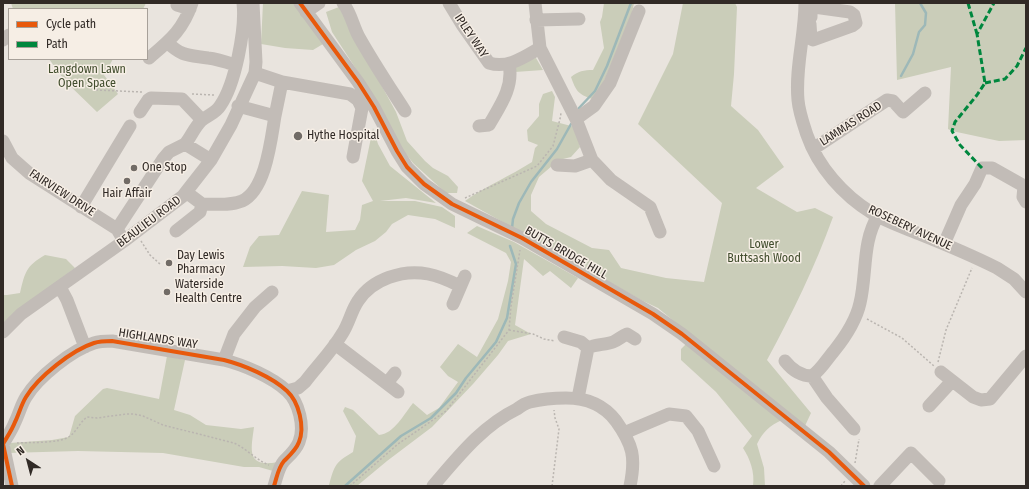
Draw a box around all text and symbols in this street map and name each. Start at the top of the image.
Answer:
legend [8,8,148,60]
street label: IPLEY WAY [451,11,491,61]
text: Cycle path [46,17,96,31]
text: Path [46,37,68,51]
park label: Langdown Lawn Open Space [48,63,126,91]
street label: LAMMAS ROAD [817,99,885,149]
place label: Hythe Hospital [307,129,380,143]
marker: Hythe Hospital [292,130,304,142]
place label: One Stop [142,161,187,175]
marker: One Stop [129,163,139,173]
street label: FAIRVIEW DRIVE [26,166,98,220]
marker: Hair Affair [122,176,132,186]
place label: Hair Affair [102,187,152,201]
street label: BEAULIEU ROAD [114,193,184,251]
street label: ROSEBERY AVENUE [866,202,954,254]
street label: BUTTS BRIDGE HILL [522,224,610,282]
park label: Lower Buttsash Wood [727,238,801,266]
place label: Day Lewis Pharmacy [177,249,225,277]
marker: Day Lewis Pharmacy [164,258,174,268]
place label: Waterside Health Centre [175,278,242,306]
marker: Waterside Health Centre [162,287,172,297]
street label: HIGHLANDS WAY [117,326,199,352]
north arrow [8,441,48,481]
text: N [14,444,27,458]

